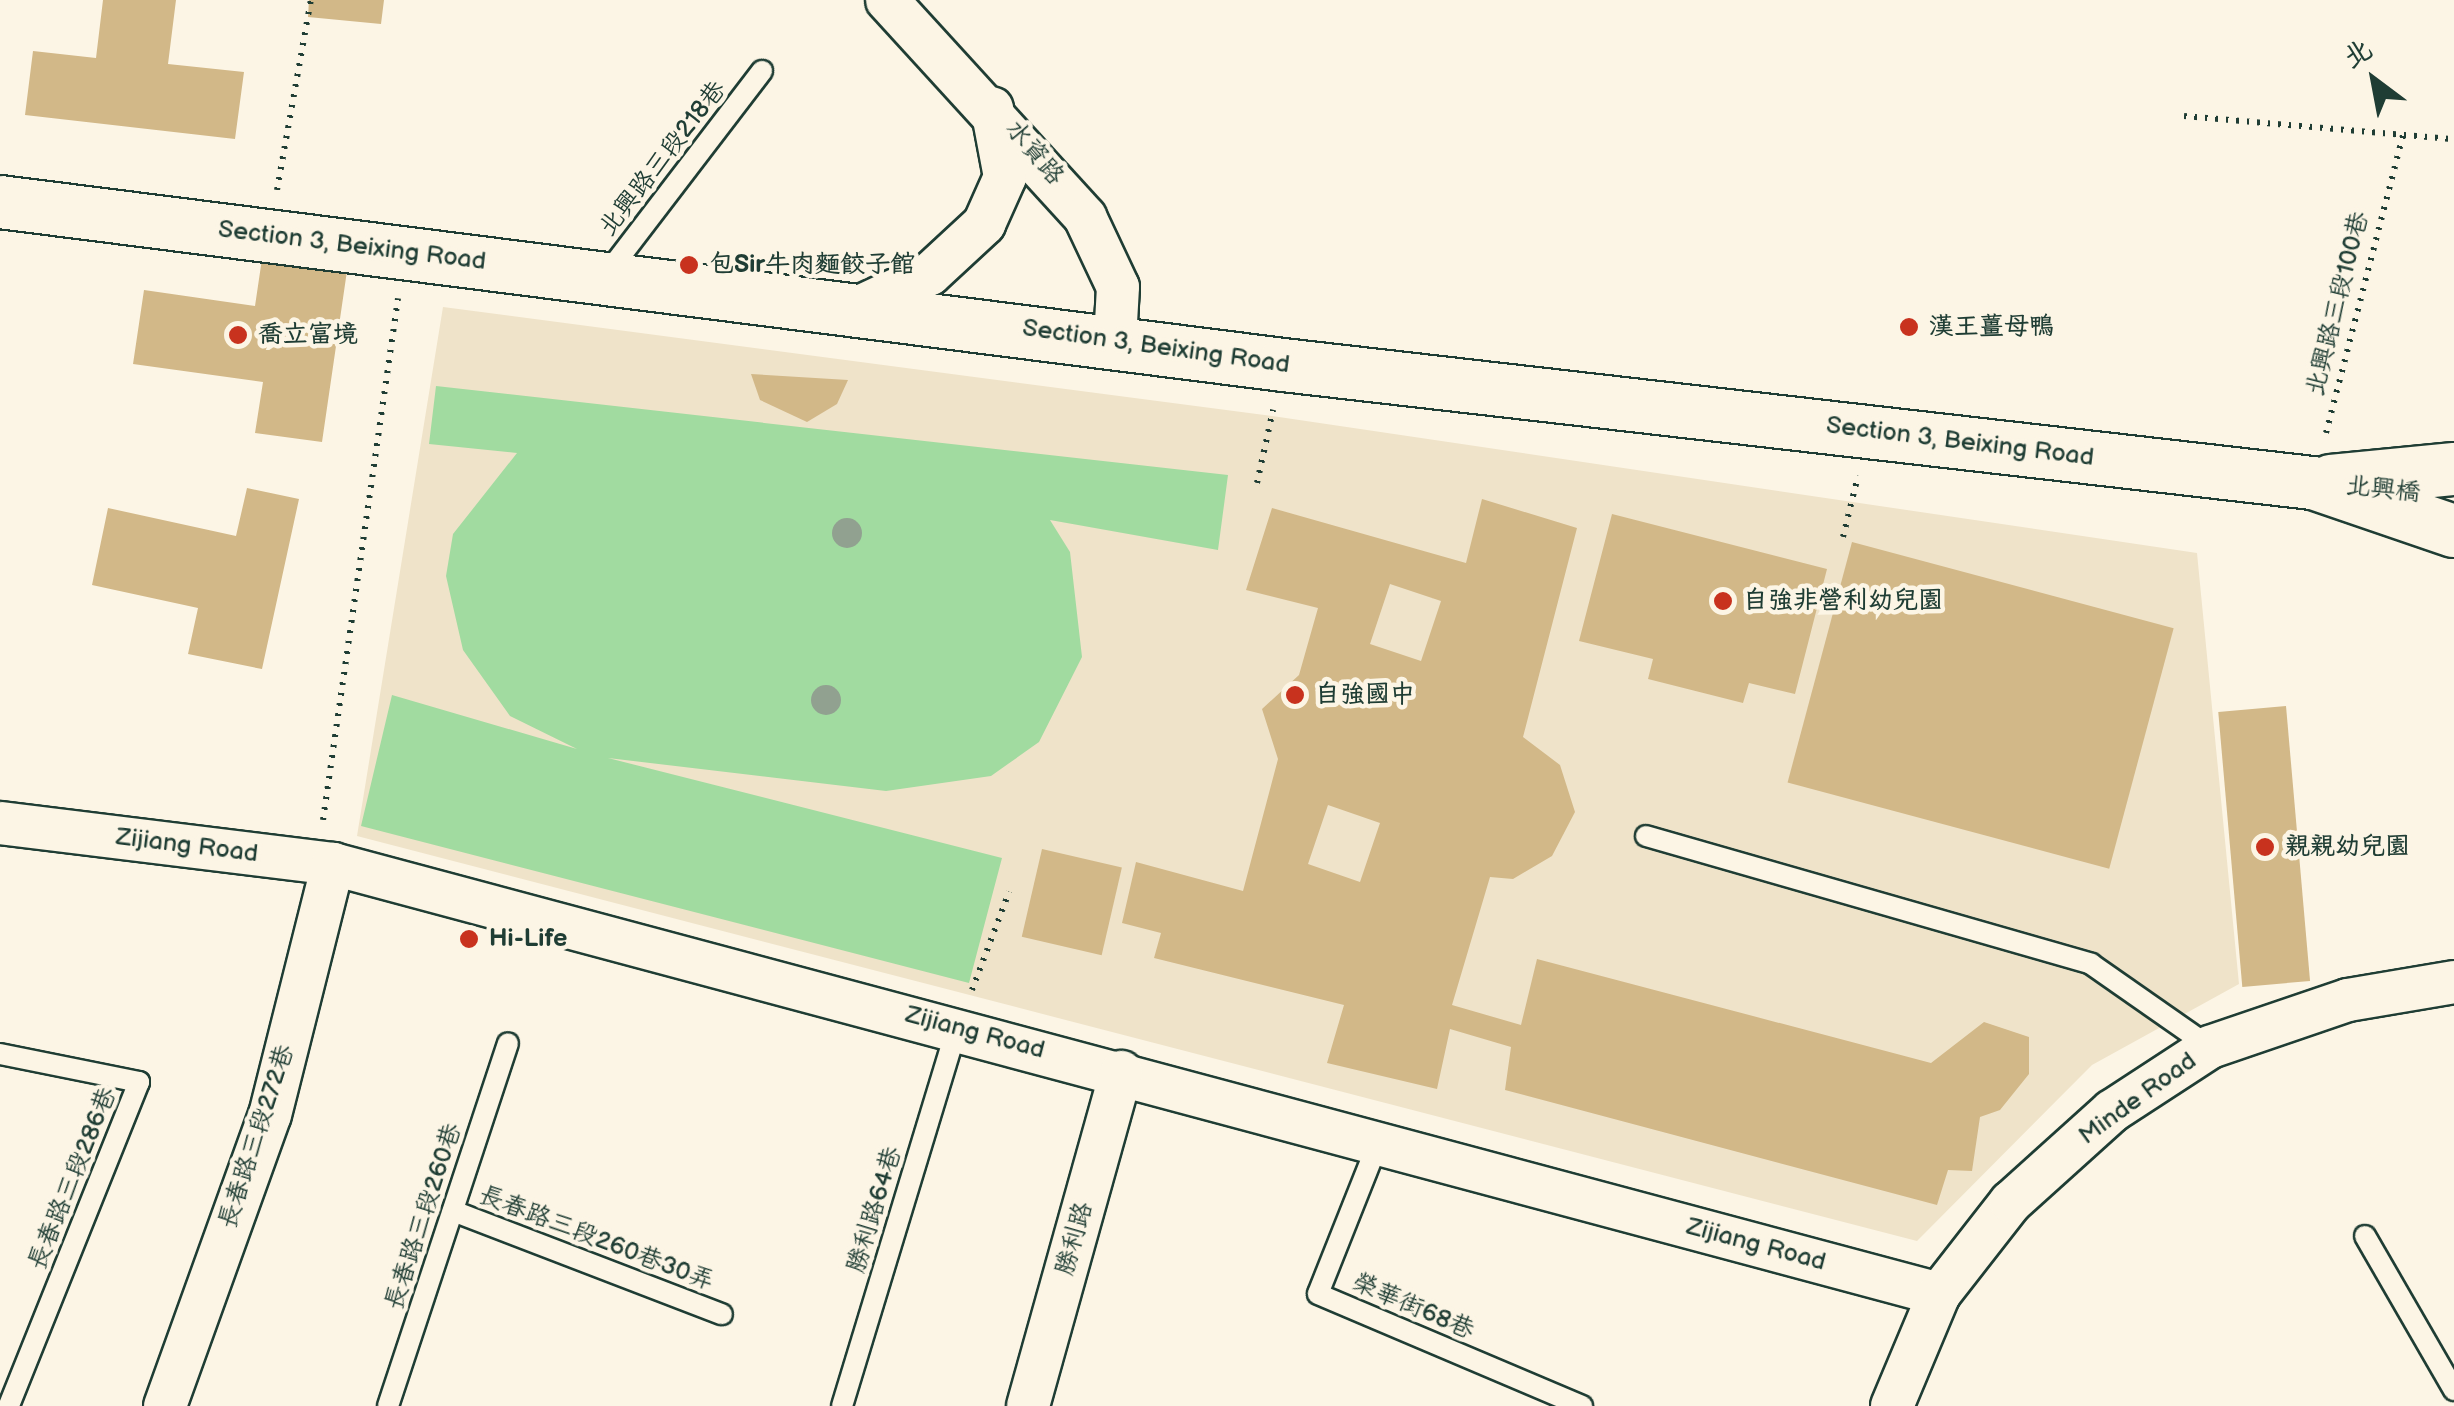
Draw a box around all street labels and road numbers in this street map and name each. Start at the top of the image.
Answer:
street label: 北興路三段218巷 [593,75,733,243]
street label: 水資路 [998,115,1070,191]
street label: 北興路三段100巷 [2301,209,2375,399]
street label: Section 3, Beixing Road [216,215,488,277]
street label: Section 3, Beixing Road [1020,313,1292,381]
street label: Section 3, Beixing Road [1824,411,2096,473]
street label: 北興橋 [2344,471,2422,509]
street label: Zijiang Road [114,822,260,870]
street label: Zijiang Road [902,1000,1048,1066]
street label: 長春路三段272巷 [213,1041,301,1233]
street label: Minde Road [2073,1046,2203,1152]
street label: 長春路三段286巷 [23,1083,123,1275]
street label: 長春路三段260巷 [380,1120,468,1314]
street label: 勝利路64巷 [842,1143,908,1277]
street label: 長春路三段260巷30弄 [474,1180,718,1298]
street label: 勝利路 [1050,1199,1100,1279]
street label: Zijiang Road [1683,1212,1829,1278]
street label: 榮華街68巷 [1347,1268,1479,1346]

